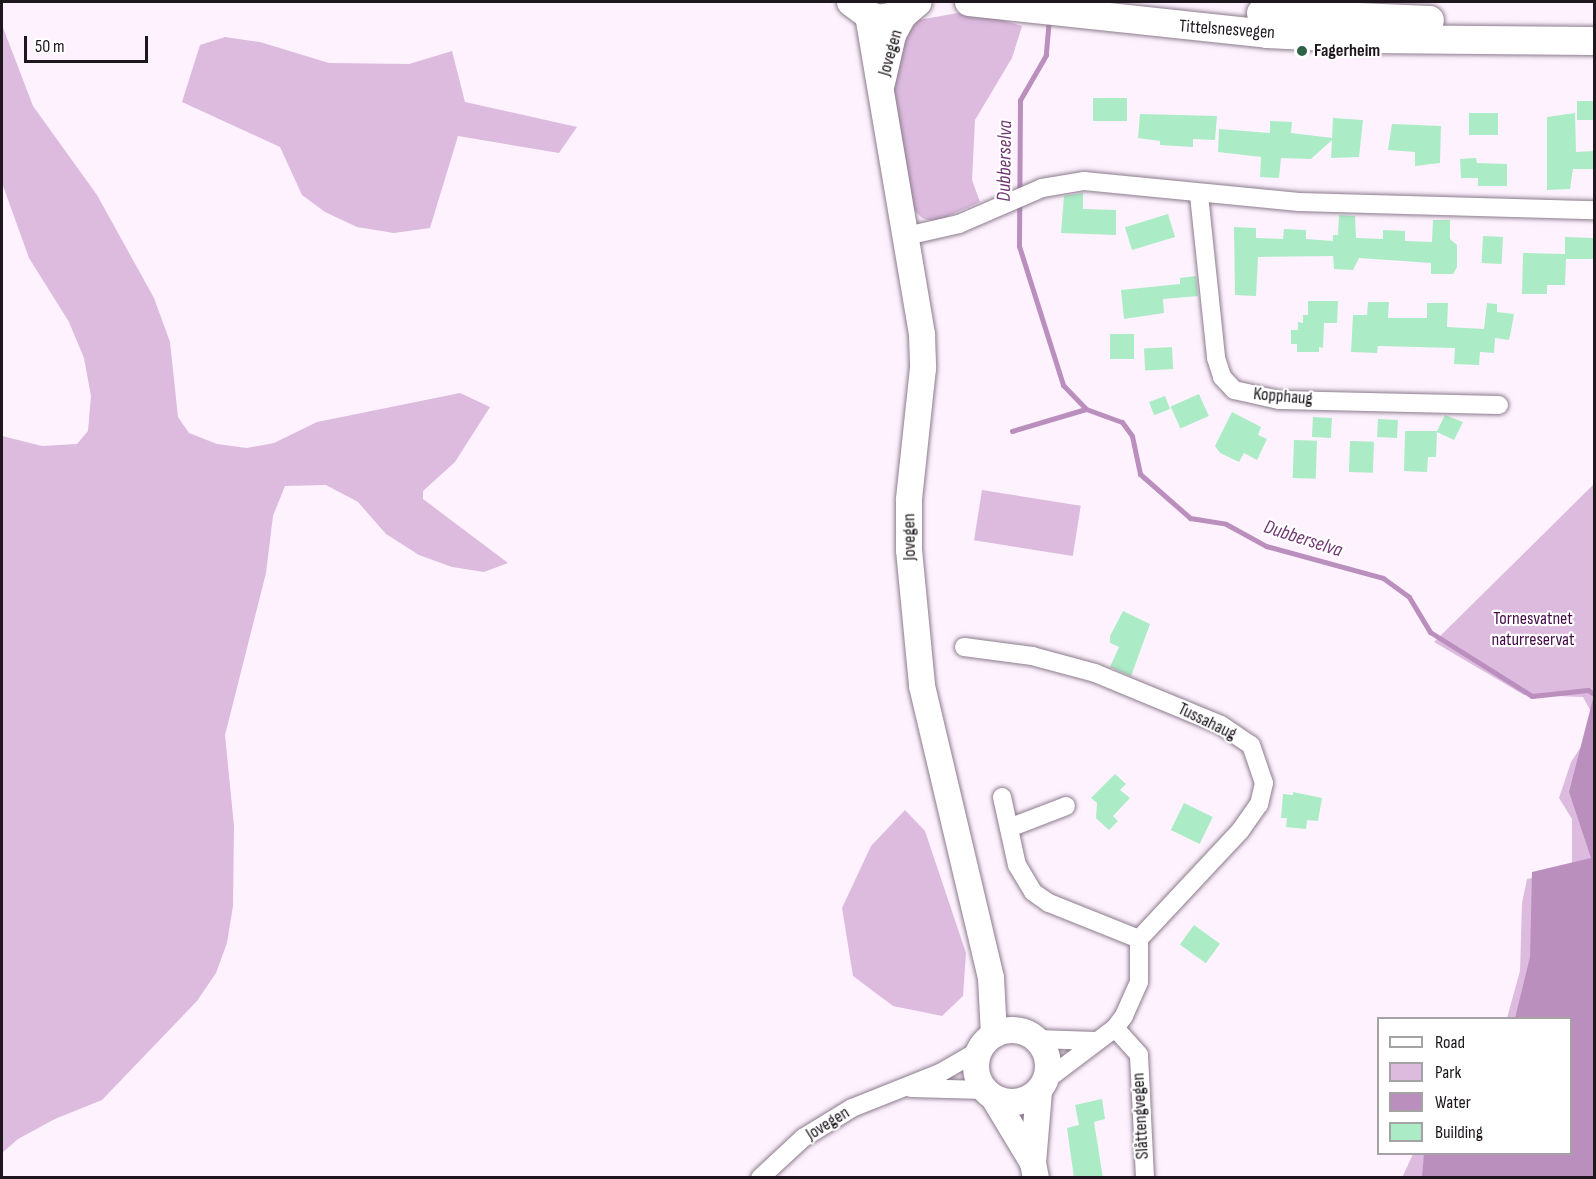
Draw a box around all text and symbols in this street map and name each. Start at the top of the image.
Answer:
street label: Tittelsnesvegen [1178,16,1276,44]
scale bar [27,24,152,62]
street label: Jovegen [874,27,908,79]
text: 50 m [35,36,65,57]
place label: Fagerheim [1314,40,1380,62]
marker: Fagerheim [1295,44,1309,58]
water label: Dubberselva [992,120,1018,202]
street label: Kopphaug [1252,384,1314,410]
street label: Jovegen [899,513,921,561]
water label: Dubberselva [1261,515,1345,563]
park label: Tornesvatnet naturreservat [1491,609,1575,652]
street label: Tussahaug [1174,699,1240,745]
legend [1377,1017,1572,1155]
text: Road [1435,1032,1465,1053]
text: Park [1435,1062,1461,1083]
street label: Slåttengvegen [1128,1072,1154,1160]
text: Water [1435,1092,1471,1113]
street label: Jovegen [802,1102,854,1146]
text: Building [1435,1122,1483,1143]

